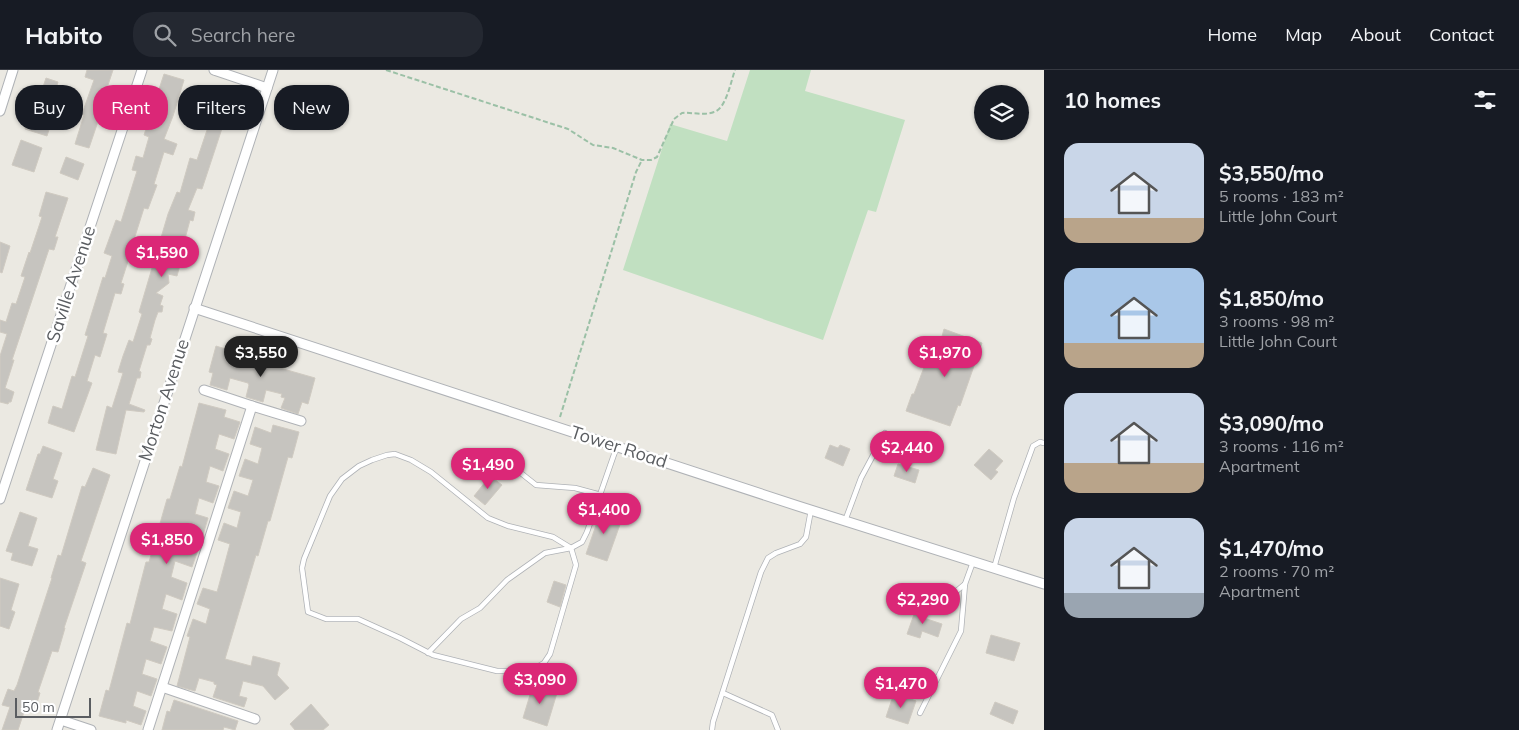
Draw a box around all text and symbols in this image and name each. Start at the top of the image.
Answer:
search box [133,12,483,57]
text: Habito [25,20,103,50]
icon: search [151,21,179,49]
text: Search here [191,23,295,47]
text: Home [1207,23,1257,46]
text: Map [1285,23,1322,46]
text: About [1350,23,1401,46]
text: Contact [1429,23,1494,46]
chip: Buy [15,85,83,130]
chip: Rent [93,85,168,130]
chip: Filters [178,85,264,130]
chip: New [274,85,349,130]
map controls [974,85,1029,140]
button: layers [974,85,1029,140]
icon: filters [1471,86,1499,114]
text: 10 homes [1064,87,1161,113]
text: $3,550/mo [1219,160,1324,186]
icon: home [1104,163,1164,223]
text: 5 rooms · 183 m² [1219,186,1344,206]
text: Little John Court [1219,206,1337,226]
street label: Saville Avenue [41,223,100,345]
pin: $1,590 [121,236,203,278]
text: $1,590 [136,242,188,262]
text: $1,850/mo [1219,285,1324,311]
icon: home [1104,288,1164,348]
text: 3 rooms · 98 m² [1219,311,1334,331]
text: Little John Court [1219,331,1337,351]
street label: Morton Avenue [133,336,194,464]
pin: $3,550 [220,336,302,378]
pin: $1,970 [904,336,986,378]
text: $3,550 [235,342,287,362]
text: $1,970 [919,342,971,362]
text: $3,090/mo [1219,410,1324,436]
icon: home [1104,413,1164,473]
street label: Tower Road [568,420,670,473]
pin: $2,440 [866,430,948,473]
text: 3 rooms · 116 m² [1219,436,1344,456]
text: $2,440 [881,437,933,457]
pin: $1,490 [447,448,529,490]
text: $1,490 [462,454,514,474]
text: Apartment [1219,456,1300,476]
pin: $1,400 [563,492,645,535]
text: $1,400 [578,499,630,519]
pin: $1,850 [126,522,208,565]
text: $1,850 [141,529,193,549]
text: $1,470/mo [1219,535,1324,561]
icon: home [1104,538,1164,598]
text: 2 rooms · 70 m² [1219,561,1334,581]
text: Apartment [1219,581,1300,601]
pin: $2,290 [882,582,964,625]
text: $2,290 [897,589,949,609]
pin: $3,090 [499,662,581,705]
pin: $1,470 [860,666,942,709]
text: $3,090 [514,669,566,689]
text: $1,470 [875,673,927,693]
scale bar [15,695,91,718]
text: 50 m [22,698,55,716]

